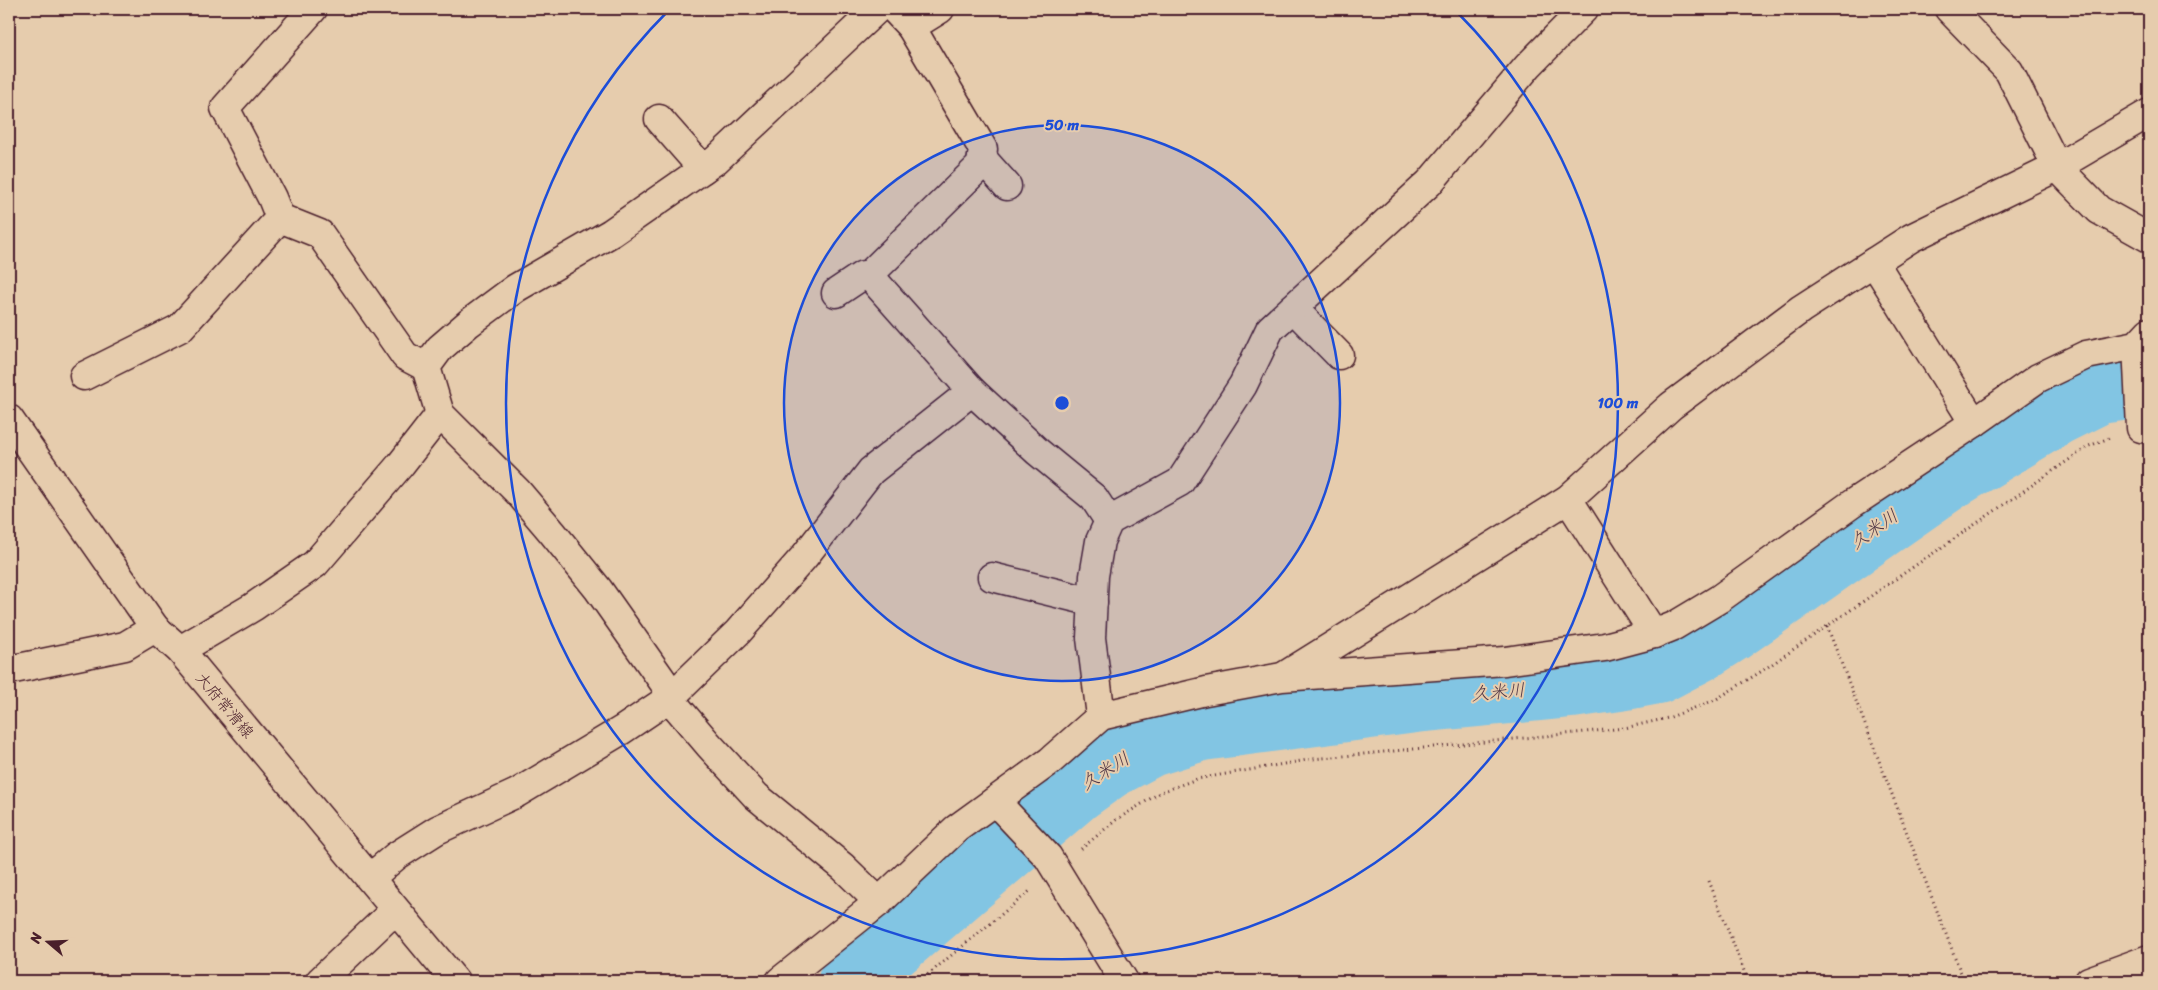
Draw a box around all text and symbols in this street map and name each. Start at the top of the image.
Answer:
text: 50 m [1045,112,1080,138]
text: 100 m [1598,390,1639,416]
centre of rings [1053,394,1071,412]
water label: 久米川 [1843,500,1905,558]
street label: 大府常滑線 [188,665,262,745]
water label: 久米川 [1470,674,1526,710]
water label: 久米川 [1074,743,1136,799]
north arrow [22,918,72,968]
text: N [22,929,50,948]

